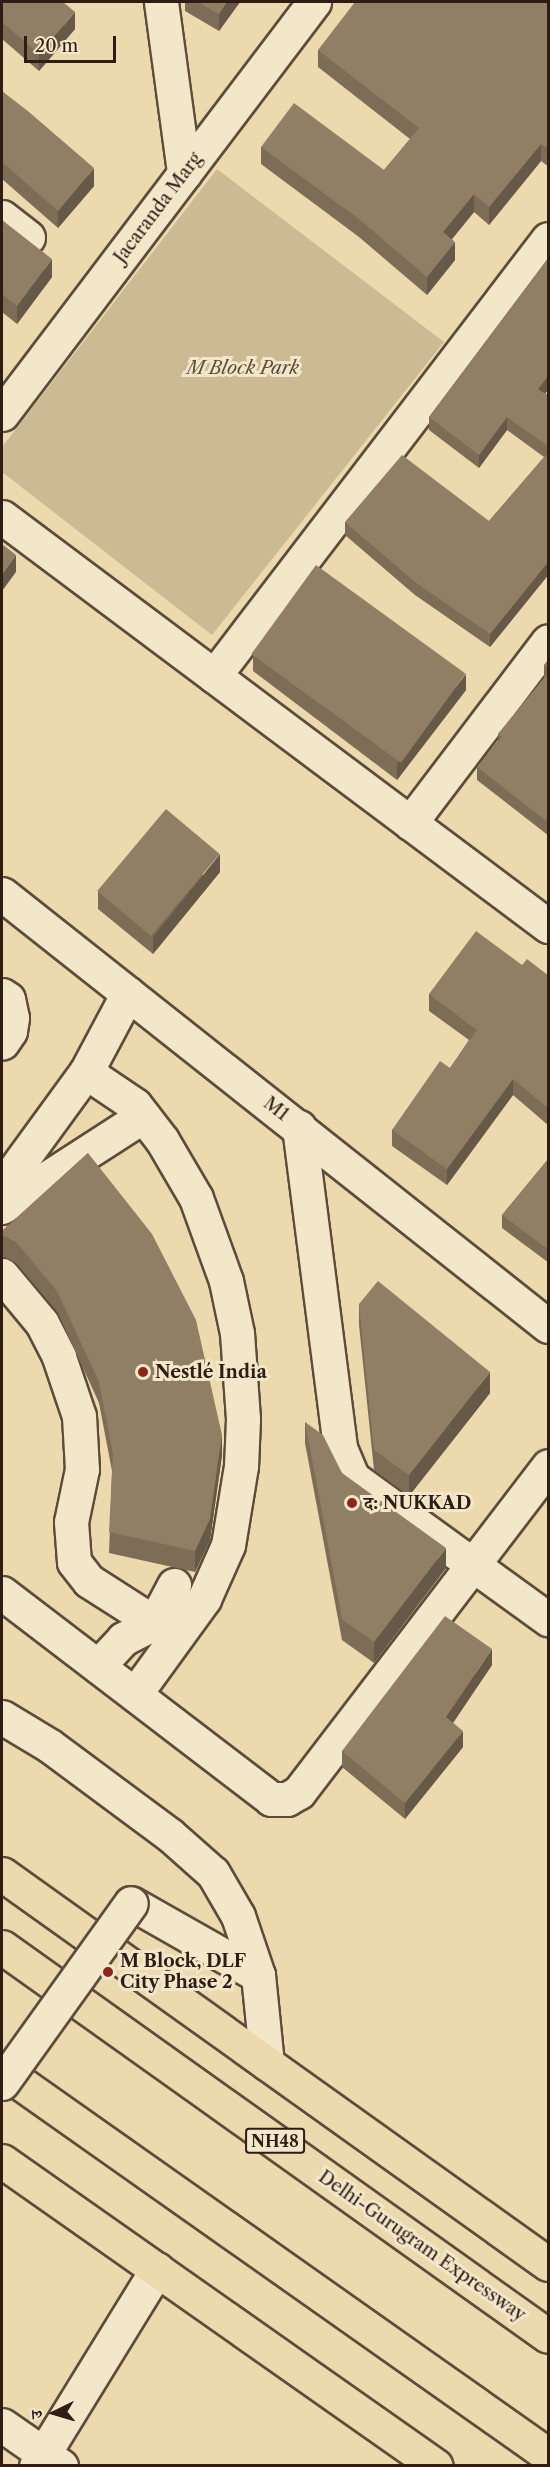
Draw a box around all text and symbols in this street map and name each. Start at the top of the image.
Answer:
scale bar [27,24,118,62]
text: 20 m [35,35,78,57]
street label: Jacaranda Marg [109,149,207,267]
park label: M Block Park [187,357,299,379]
street label: M1 [259,1093,293,1125]
place label: Nestlé India [155,1361,267,1383]
marker: Nestlé India [136,1365,150,1379]
place label: द: NUKKAD [364,1492,471,1514]
marker: द: NUKKAD [345,1496,359,1510]
place label: M Block, DLF City Phase 2 [120,1951,246,1994]
marker: M Block, DLF City Phase 2 [101,1965,115,1979]
road number: NH48 [245,2128,305,2154]
street label: Delhi-Gurugram Expressway [314,2166,530,2326]
north arrow [24,2383,84,2443]
text: उ [26,2410,46,2420]

